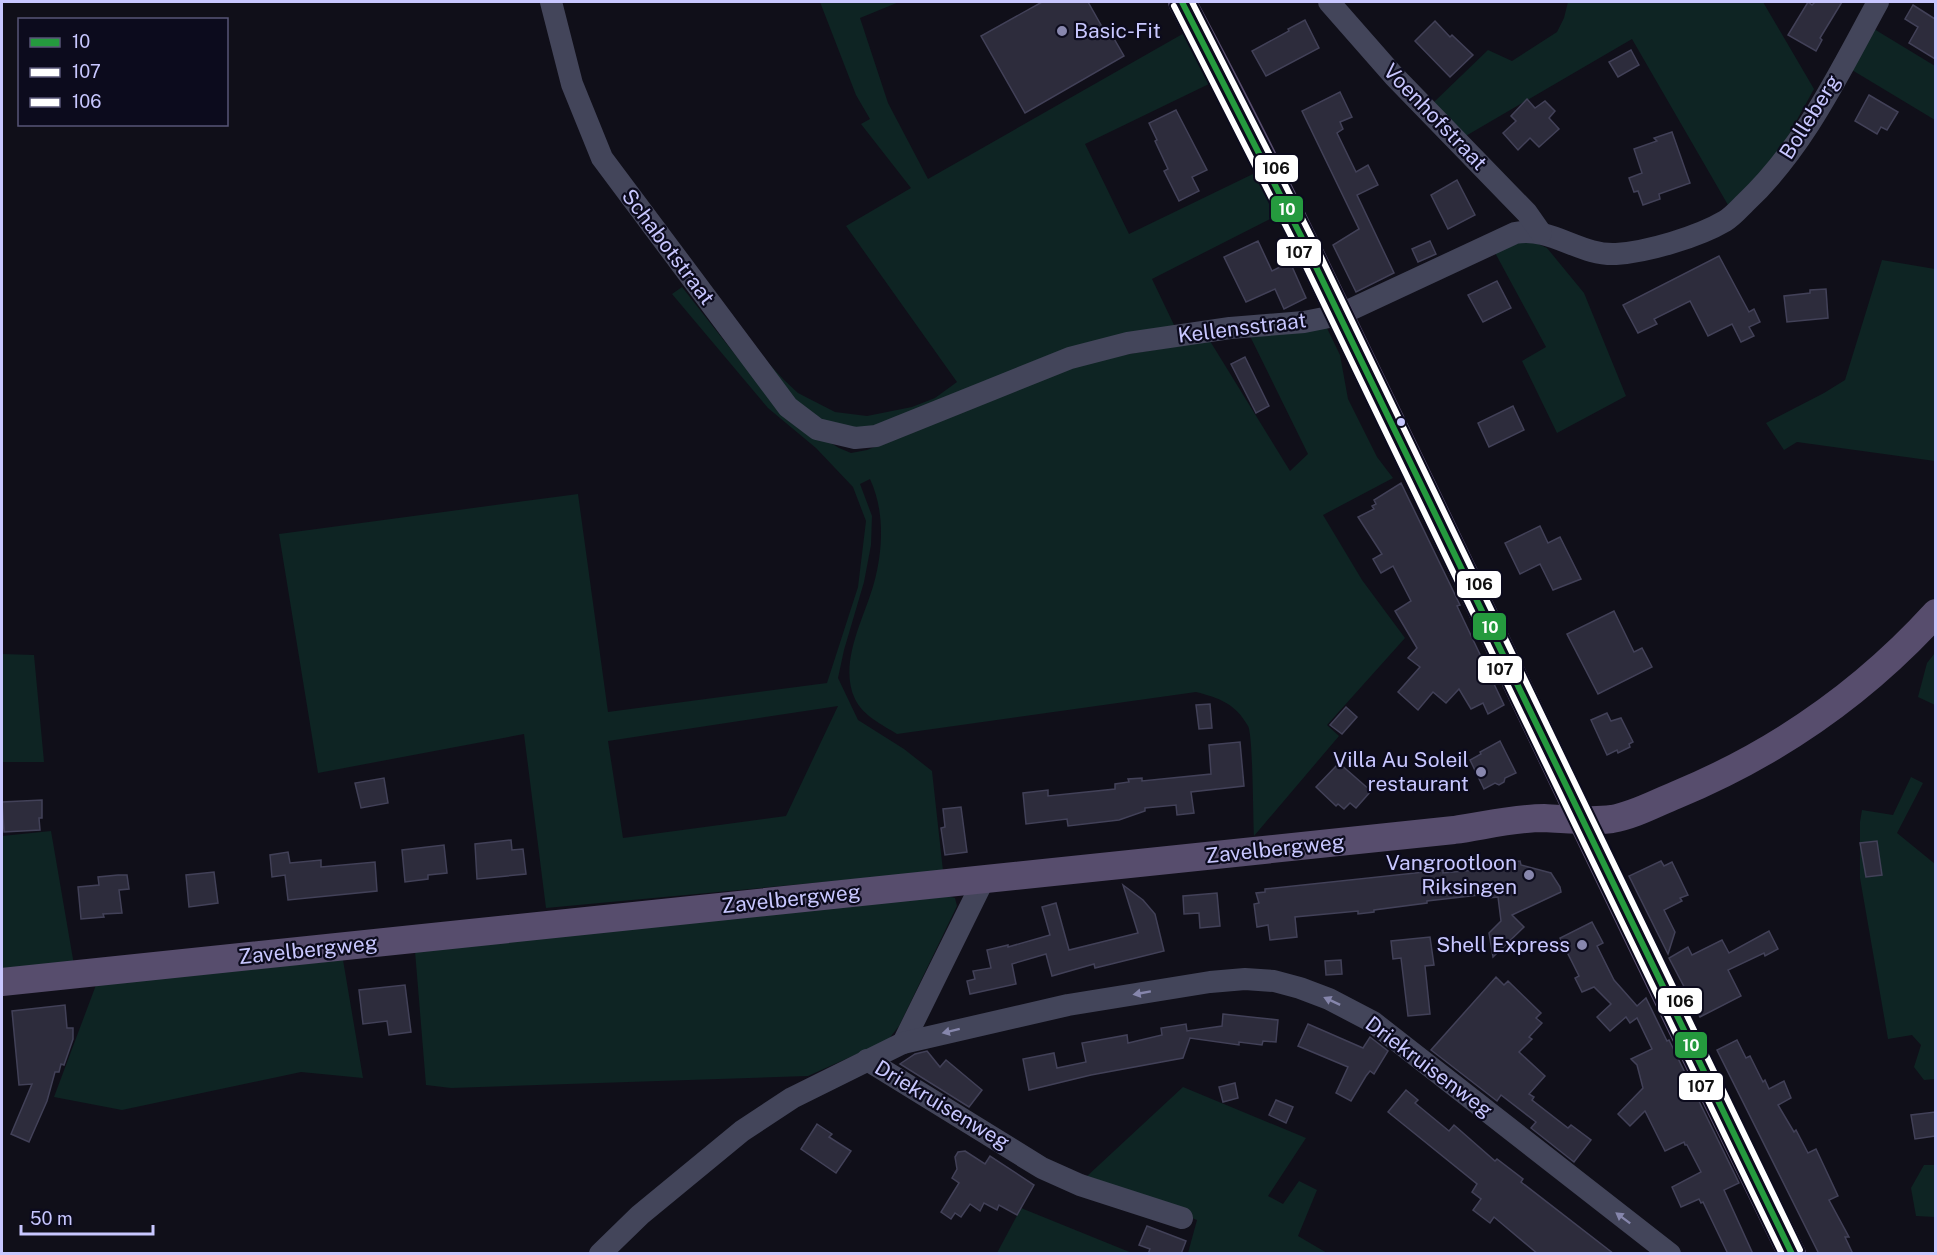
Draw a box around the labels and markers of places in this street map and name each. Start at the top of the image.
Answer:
place label: Basic-Fit [1074,18,1161,43]
marker: Basic-Fit [1055,24,1069,38]
unlabelled marker [1395,416,1407,428]
place label: Villa Au Soleil restaurant [1333,747,1469,796]
marker: Villa Au Soleil restaurant [1474,765,1488,779]
place label: Vangrootloon Riksingen [1386,850,1517,899]
marker: Vangrootloon Riksingen [1522,868,1536,882]
place label: Shell Express [1436,932,1570,957]
marker: Shell Express [1575,938,1589,952]

